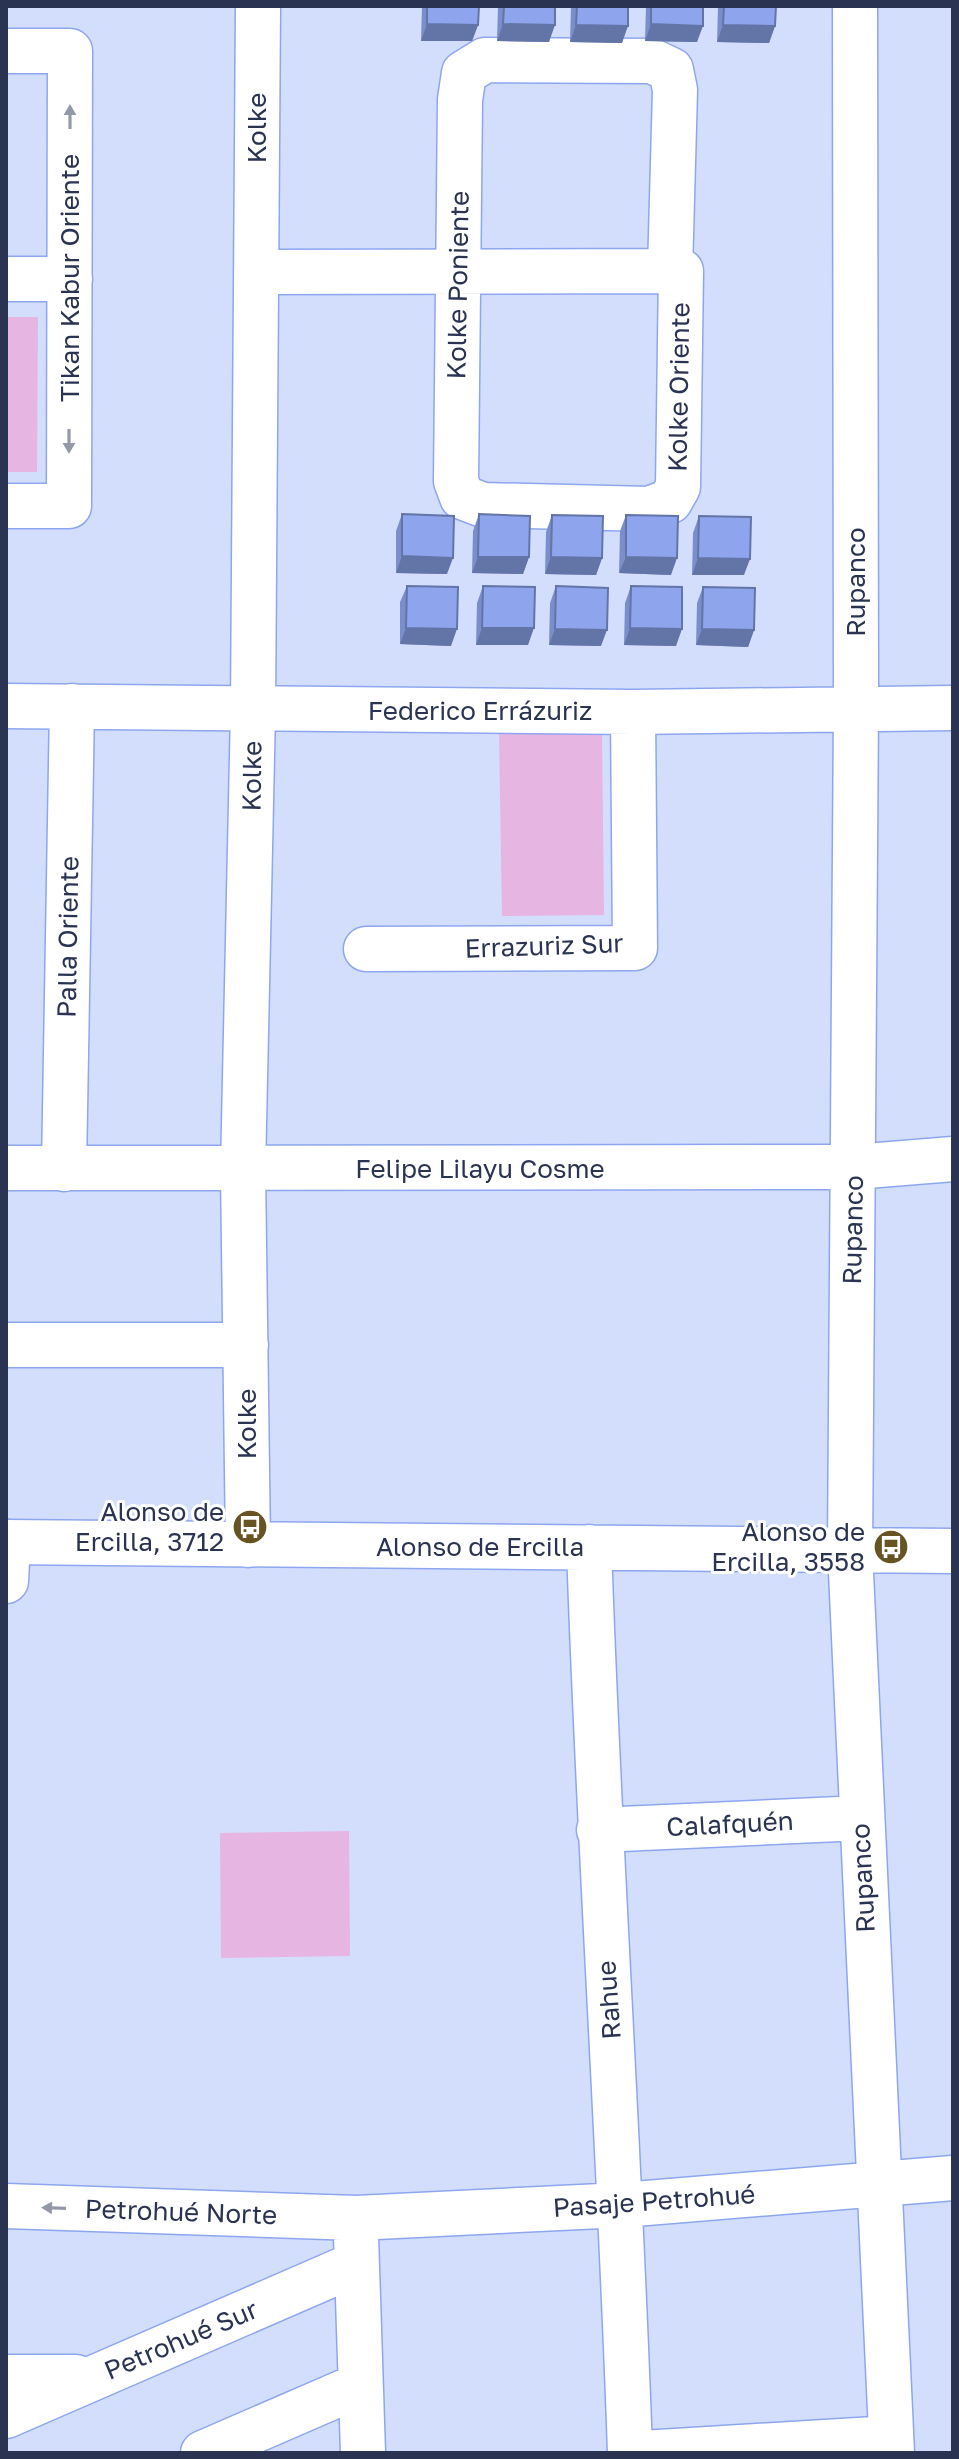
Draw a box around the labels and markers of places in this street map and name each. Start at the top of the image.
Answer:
place label: Alonso de Ercilla, 3712 [75,1496,224,1557]
bus stop icon: Alonso de Ercilla, 3712 [231,1508,269,1546]
place label: Alonso de Ercilla, 3558 [711,1516,865,1577]
bus stop icon: Alonso de Ercilla, 3558 [872,1528,910,1566]

